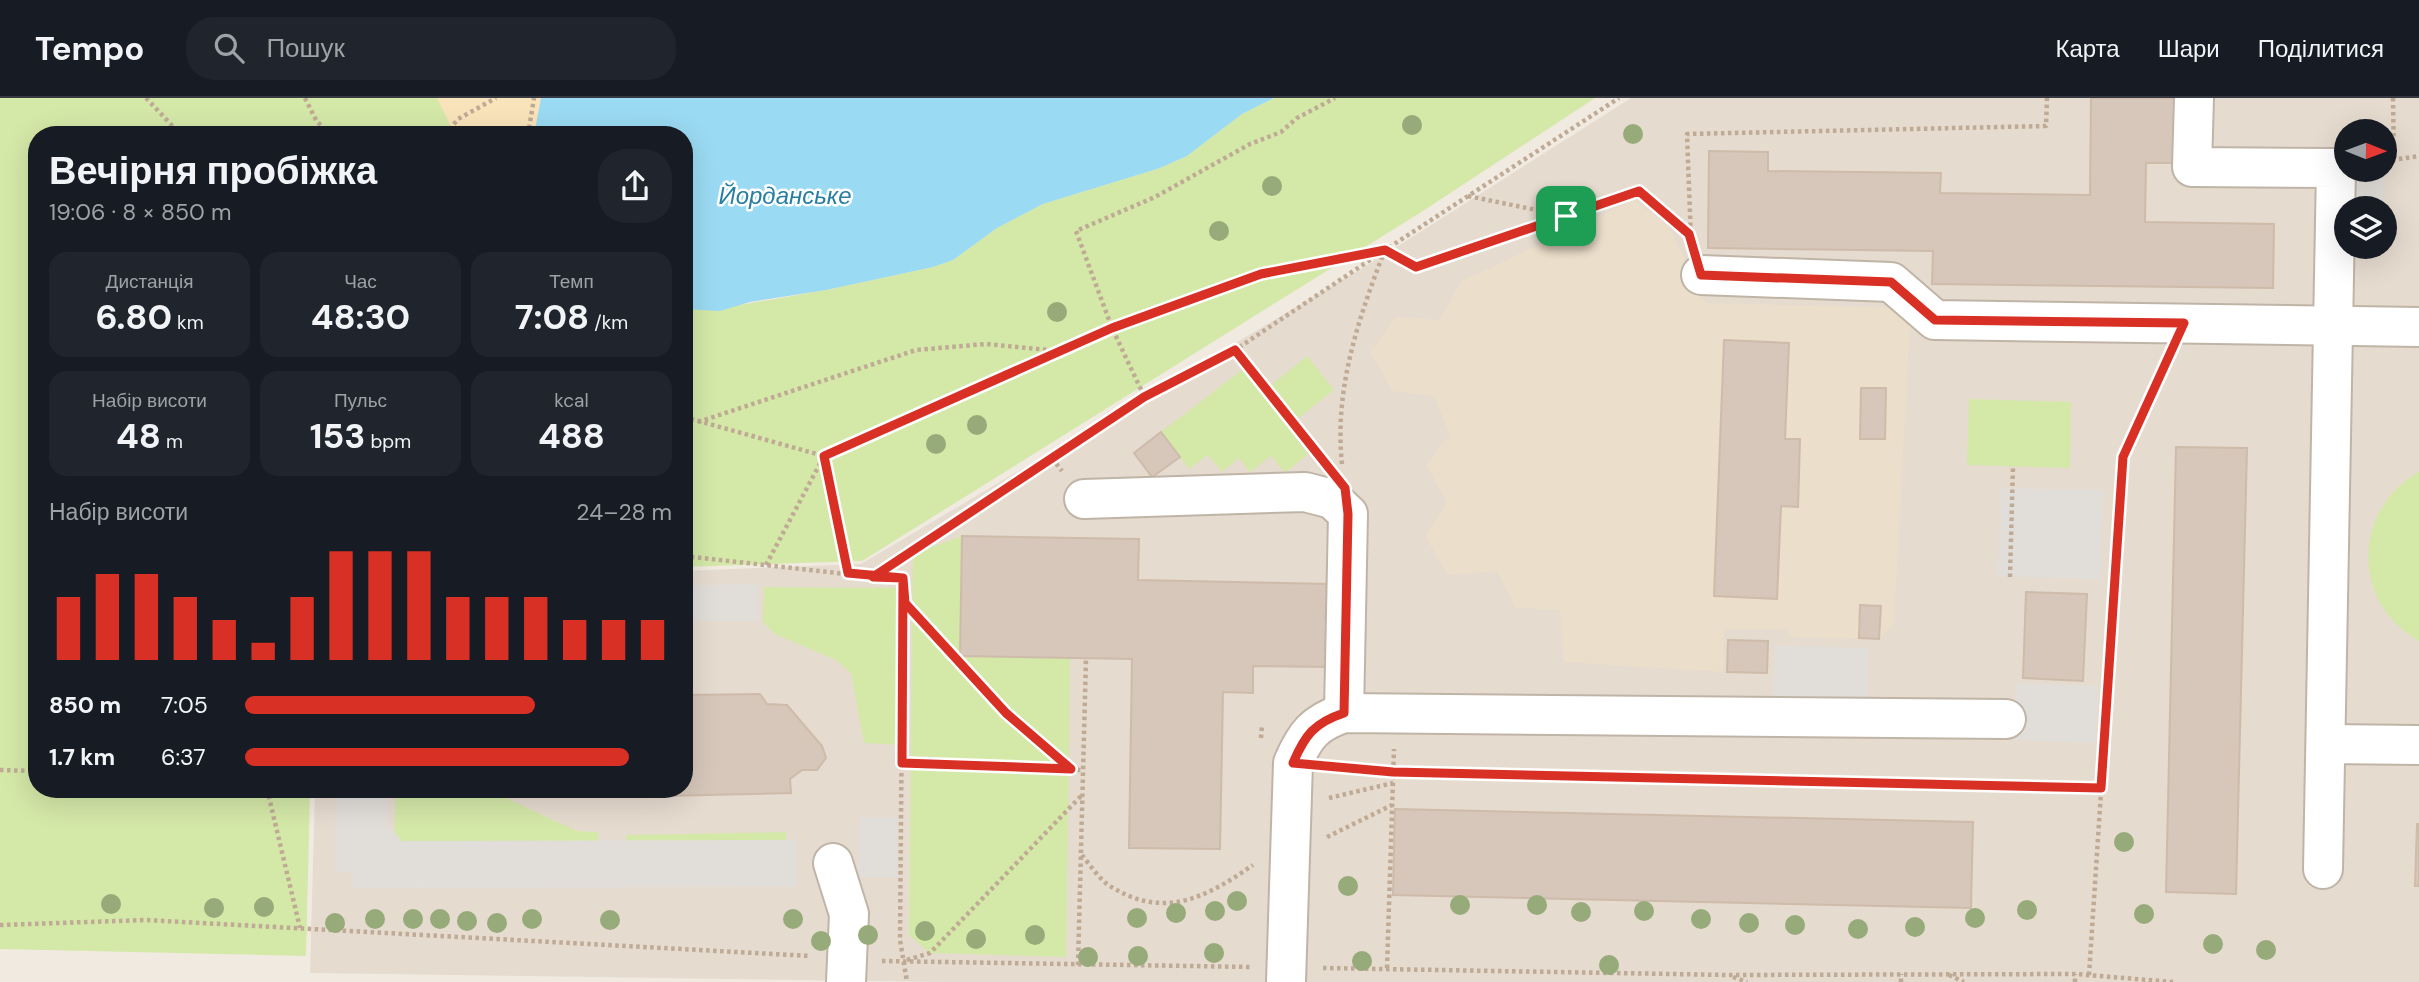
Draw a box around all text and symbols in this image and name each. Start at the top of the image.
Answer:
search box [186,17,676,80]
text: Tempo [35,27,144,70]
icon: search [210,29,248,67]
text: Пошук [266,31,345,65]
text: Карта [2055,33,2120,64]
text: Шари [2158,33,2220,64]
text: Поділитися [2258,33,2384,64]
north arrow [2334,119,2398,182]
map controls [2334,119,2397,259]
text: Вечірня пробіжка [49,146,377,196]
button: share [598,149,672,223]
water label: Йорданське [719,180,851,211]
pin [1536,186,1596,246]
button: layers [2334,196,2397,259]
text: 19:06 · 8 × 850 m [49,197,231,227]
icon: arrive [1547,197,1585,235]
text: Дистанція [106,269,193,294]
text: Час [344,269,377,294]
text: Темп [549,269,594,294]
text: 6.80 [95,294,172,340]
text: 48:30 [311,294,410,340]
text: 7:08 [515,294,589,340]
text: km [172,310,204,335]
text: /km [589,310,628,335]
text: Набір висоти [92,388,207,413]
text: Пульс [334,388,387,413]
text: kcal [554,388,589,413]
text: 48 [116,413,161,459]
text: 153 [310,413,365,459]
text: 488 [538,413,605,459]
text: m [161,429,183,454]
text: bpm [365,429,411,454]
text: Набір висоти [49,497,188,527]
text: 24–28 m [576,497,672,527]
text: 850 m [49,690,121,720]
text: 7:05 [161,690,208,720]
text: 1.7 km [49,742,115,772]
text: 6:37 [161,742,206,772]

